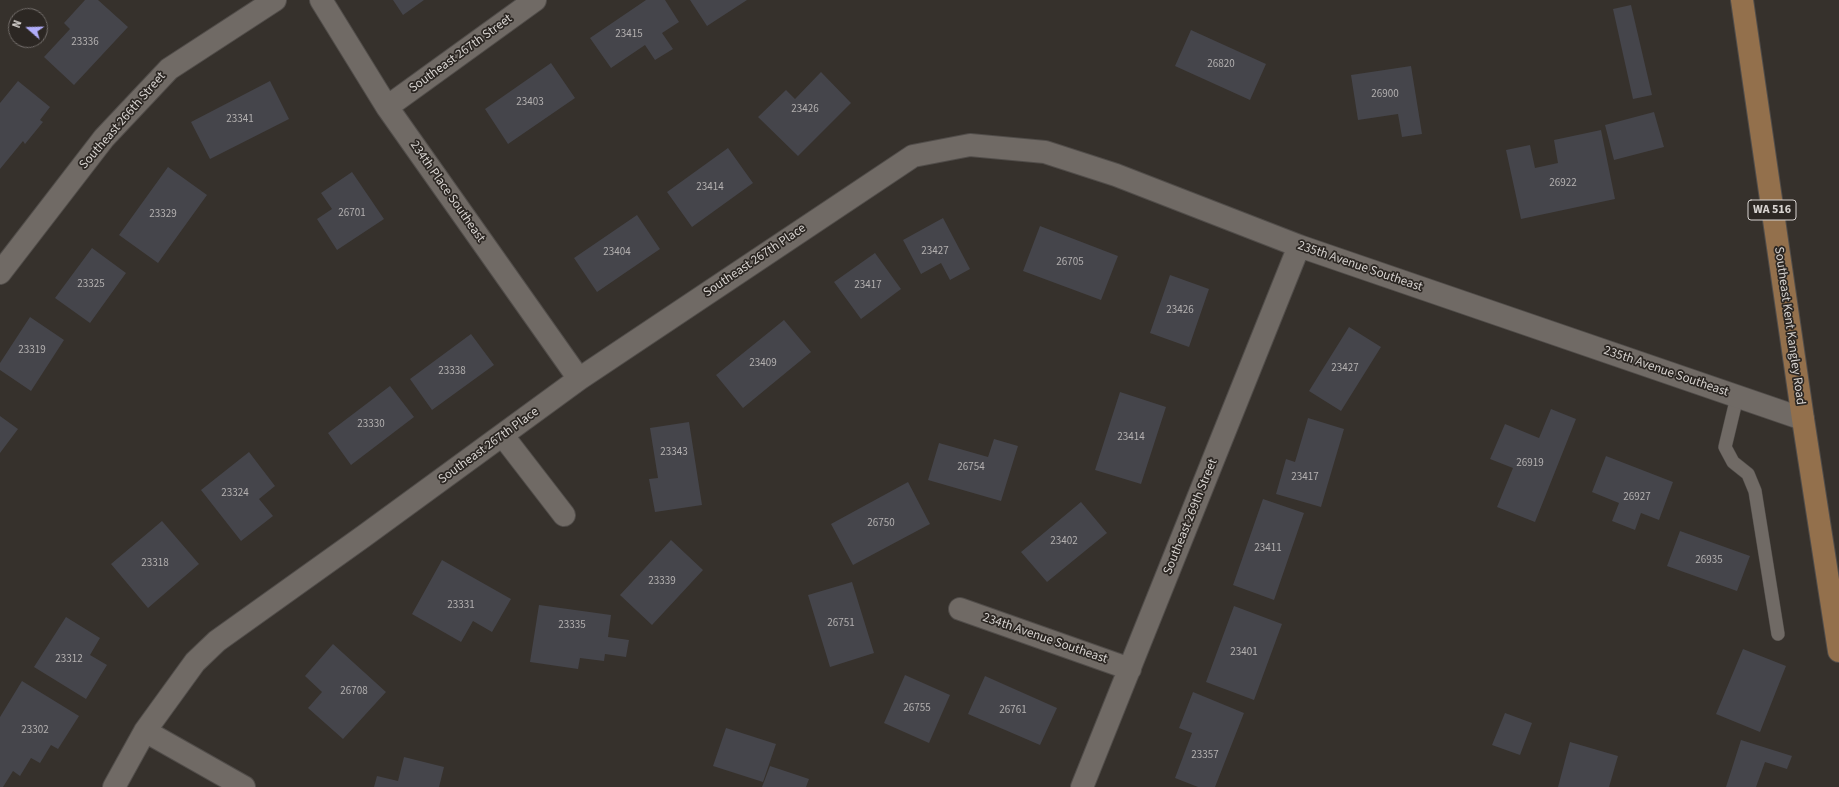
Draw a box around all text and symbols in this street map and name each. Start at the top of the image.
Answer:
north arrow [8,8,48,48]
street label: Southeast 267th Street [406,11,516,97]
text: N [9,18,25,30]
house number: 23415 [615,28,643,42]
house number: 23336 [71,36,99,50]
house number: 26820 [1207,58,1235,72]
street label: Southeast 266th Street [77,69,169,173]
house number: 26900 [1371,88,1399,102]
house number: 23403 [516,96,544,110]
house number: 23426 [791,103,819,117]
house number: 23341 [226,113,254,127]
street label: 234th Place Southeast [406,138,488,246]
house number: 26922 [1549,177,1577,191]
house number: 23414 [696,181,724,195]
road number: WA 516 [1748,200,1796,220]
house number: 26701 [338,207,366,221]
house number: 23329 [149,208,177,222]
street label: Southeast 267th Place [701,221,809,301]
street label: 235th Avenue Southeast [1296,238,1424,296]
house number: 23427 [921,245,949,259]
house number: 23404 [603,246,631,260]
street label: Southeast Kent Kangley Road [1770,246,1808,406]
house number: 26705 [1056,256,1084,270]
house number: 23325 [77,278,105,292]
house number: 23417 [854,279,882,293]
house number: 23426 [1166,304,1194,318]
street label: 235th Avenue Southeast [1602,343,1730,401]
house number: 23319 [18,344,46,358]
house number: 23409 [749,357,777,371]
house number: 23427 [1331,362,1359,376]
house number: 23338 [438,365,466,379]
street label: Southeast 267th Place [436,404,542,488]
house number: 23330 [357,418,385,432]
house number: 23414 [1117,431,1145,445]
house number: 23343 [660,446,688,460]
street label: Southeast 269th Street [1161,457,1221,577]
house number: 26919 [1516,457,1544,471]
house number: 26754 [957,461,985,475]
house number: 23417 [1291,471,1319,485]
house number: 23324 [221,487,249,501]
house number: 26927 [1623,491,1651,505]
house number: 26750 [867,517,895,531]
house number: 23402 [1050,535,1078,549]
house number: 23411 [1254,542,1282,556]
house number: 26935 [1695,554,1723,568]
house number: 23318 [141,557,169,571]
house number: 23339 [648,575,676,589]
house number: 23331 [447,599,475,613]
street label: 234th Avenue Southeast [981,610,1109,668]
house number: 26751 [827,617,855,631]
house number: 23335 [558,619,586,633]
house number: 23401 [1230,646,1258,660]
house number: 23312 [55,653,83,667]
house number: 26708 [340,685,368,699]
house number: 26755 [903,702,931,716]
house number: 26761 [999,704,1027,718]
house number: 23302 [21,724,49,738]
house number: 23357 [1191,749,1219,763]

